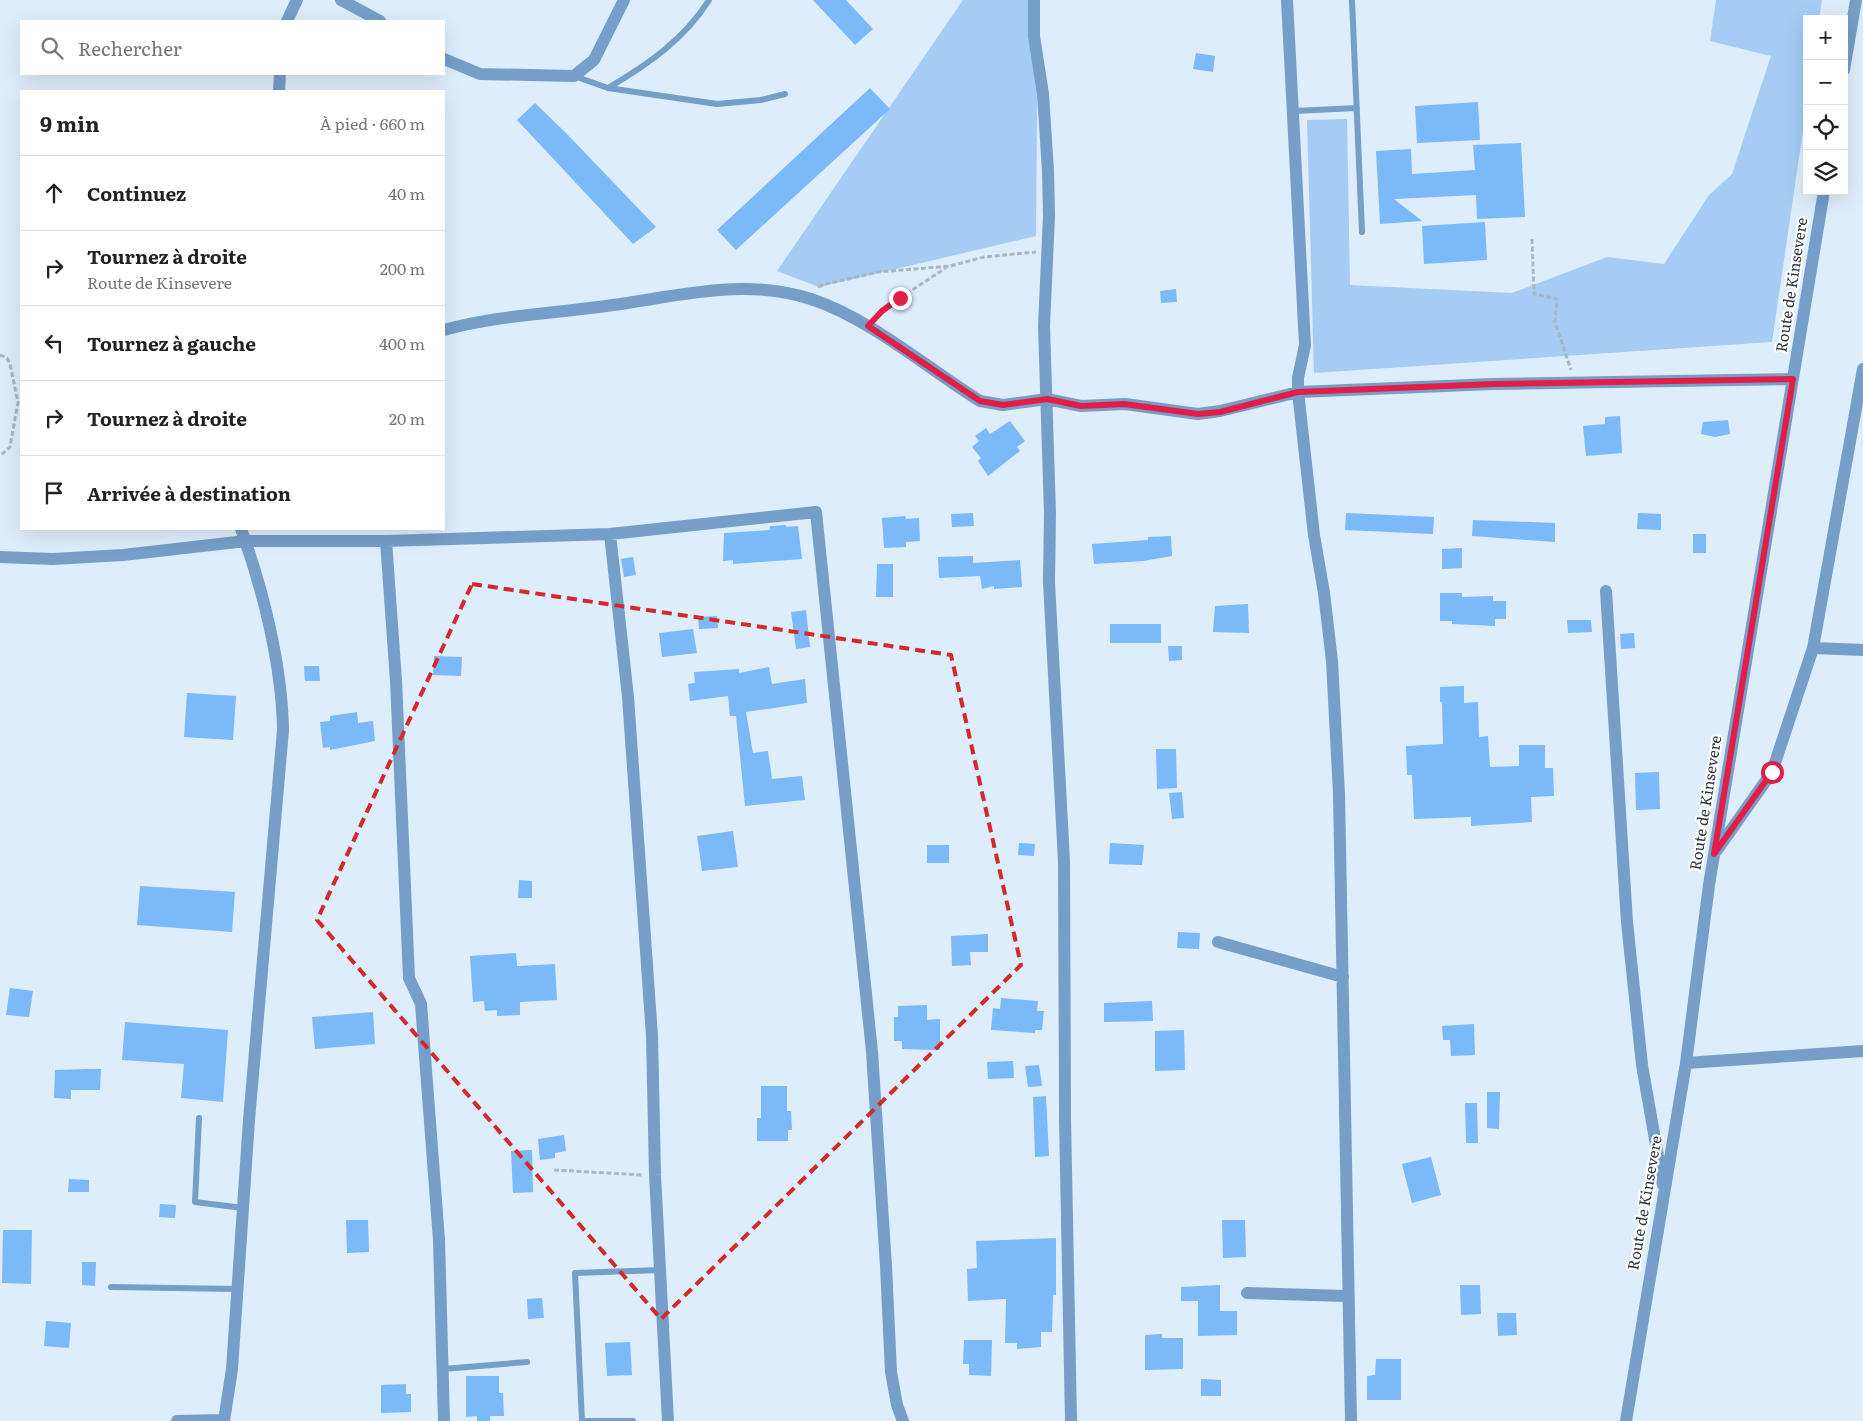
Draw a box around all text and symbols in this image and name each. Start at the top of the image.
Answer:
map controls [1803,15,1848,195]
button: + [1803,15,1848,60]
search box [20,20,445,75]
icon: search [38,34,66,62]
text: Rechercher [78,34,182,62]
button: − [1803,60,1848,105]
button: locate [1803,105,1848,150]
text: 9 min [40,107,100,138]
text: À pied · 660 m [320,111,425,135]
button: layers [1803,150,1848,195]
icon: ahead [40,179,68,207]
text: Continuez [87,179,186,207]
text: 40 m [388,181,425,205]
street label: Route de Kinsevere [1769,216,1813,354]
text: Tournez à droite [87,242,247,270]
icon: right [40,254,68,282]
text: 200 m [380,256,425,280]
text: Route de Kinsevere [87,270,232,294]
route end [889,287,912,310]
icon: left [40,329,68,357]
text: Tournez à gauche [87,329,256,357]
text: 400 m [379,331,425,355]
icon: right [40,404,68,432]
text: Tournez à droite [87,404,247,432]
text: 20 m [389,406,425,430]
icon: arrive [40,479,68,507]
text: Arrivée à destination [87,479,291,507]
street label: Route de Kinsevere [1683,734,1727,872]
route start [1761,761,1784,784]
street label: Route de Kinsevere [1620,1134,1667,1272]

